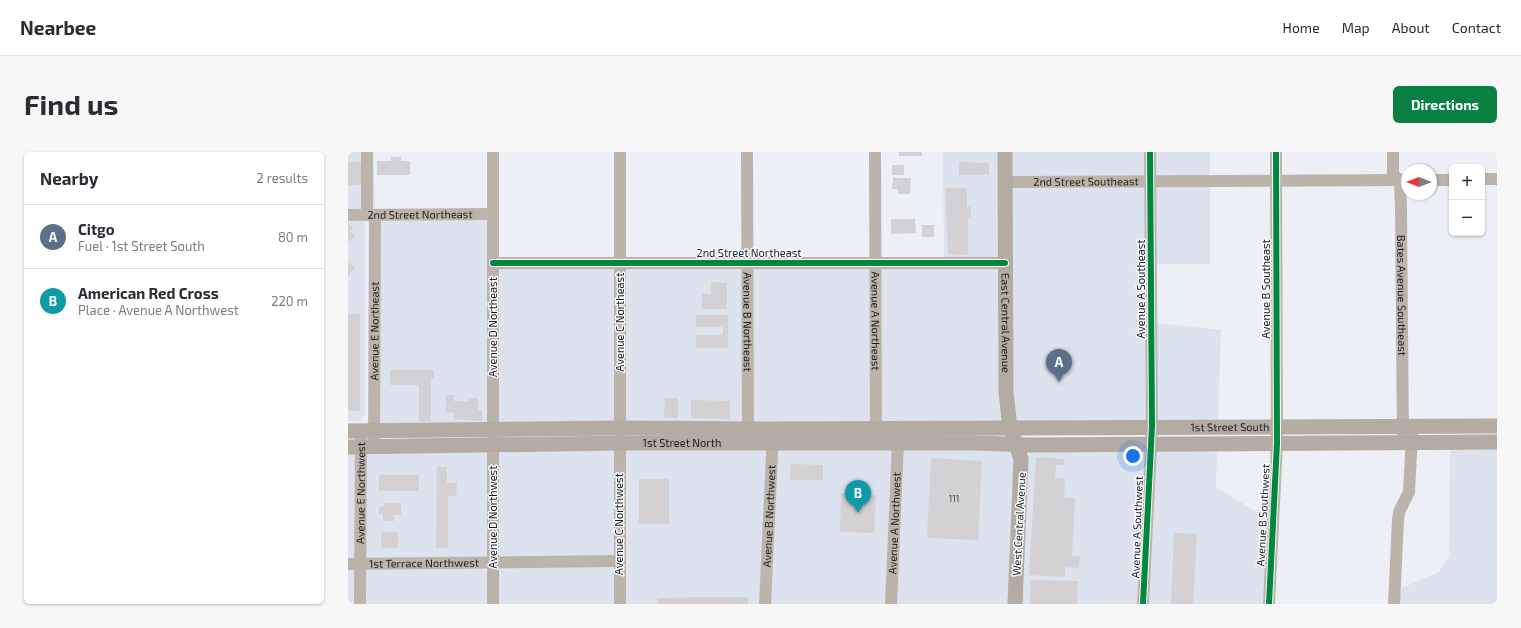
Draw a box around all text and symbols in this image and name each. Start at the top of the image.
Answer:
text: Nearbee [20,16,96,39]
text: Home [1283,19,1320,36]
text: Map [1342,19,1370,36]
text: About [1392,19,1430,36]
text: Contact [1452,19,1501,36]
button: Directions [1393,86,1497,123]
text: Find us [24,87,118,121]
north arrow [1401,164,1437,200]
map controls [1449,164,1485,236]
button: + [1449,164,1485,200]
text: Nearby [40,168,98,188]
text: 2 results [256,170,308,186]
street label: 2nd Street Southeast [1033,174,1139,188]
button: − [1449,200,1485,236]
street label: 2nd Street Northeast [367,207,473,221]
text: Citgo [78,220,115,238]
text: A [49,229,57,245]
text: 80 m [278,229,308,245]
street label: Bates Avenue Southeast [1395,235,1409,356]
text: Fuel · 1st Street South [78,238,205,254]
street label: Avenue A Southeast [1134,239,1147,339]
street label: Avenue B Southeast [1259,239,1272,339]
street label: 2nd Street Northeast [696,246,802,259]
street label: Avenue A Northeast [869,271,883,371]
street label: Avenue B Northeast [741,272,755,372]
street label: Avenue C Northeast [613,273,626,371]
street label: East Central Avenue [1000,273,1013,373]
street label: Avenue D Northeast [486,277,499,377]
street label: Avenue E Northeast [367,282,381,380]
text: American Red Cross [78,284,219,302]
text: B [49,293,57,309]
text: 220 m [271,293,308,309]
text: Place · Avenue A Northwest [78,302,239,318]
pin: A [1046,349,1072,382]
street label: 1st Street South [1190,420,1270,433]
street label: 1st Street North [643,436,721,449]
street label: Avenue E Northwest [353,442,367,544]
your location [1123,446,1143,466]
street label: Avenue B Southwest [1253,463,1272,567]
street label: Avenue B Northwest [760,465,778,568]
street label: Avenue D Northwest [486,466,499,568]
street label: Avenue A Northwest [885,472,903,574]
street label: West Central Avenue [1009,472,1028,576]
street label: Avenue C Northwest [612,473,625,575]
street label: Avenue A Southwest [1128,476,1145,578]
pin: B [845,480,871,513]
house number: 111 [949,493,959,504]
street label: 1st Terrace Northwest [369,556,479,570]

